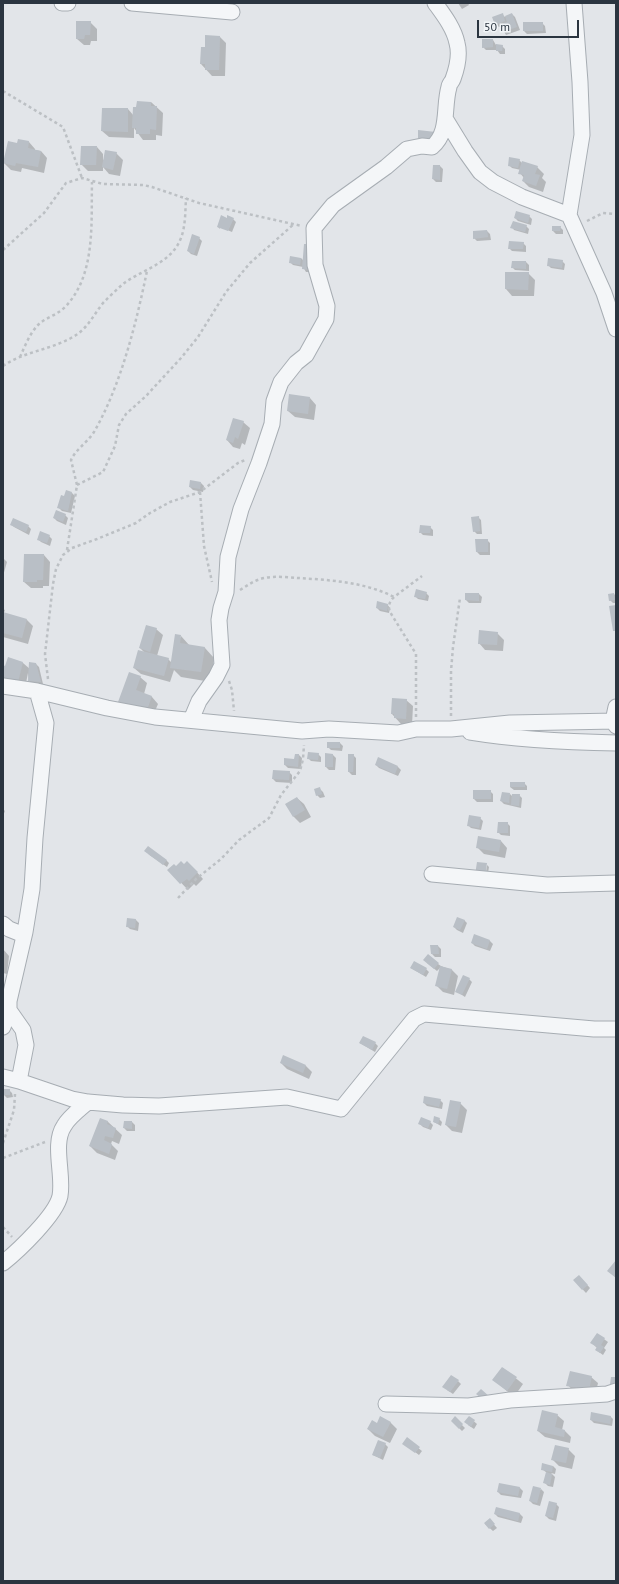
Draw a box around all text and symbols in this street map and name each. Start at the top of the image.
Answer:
scale bar [479,12,581,38]
text: 50 m [484,19,510,34]

